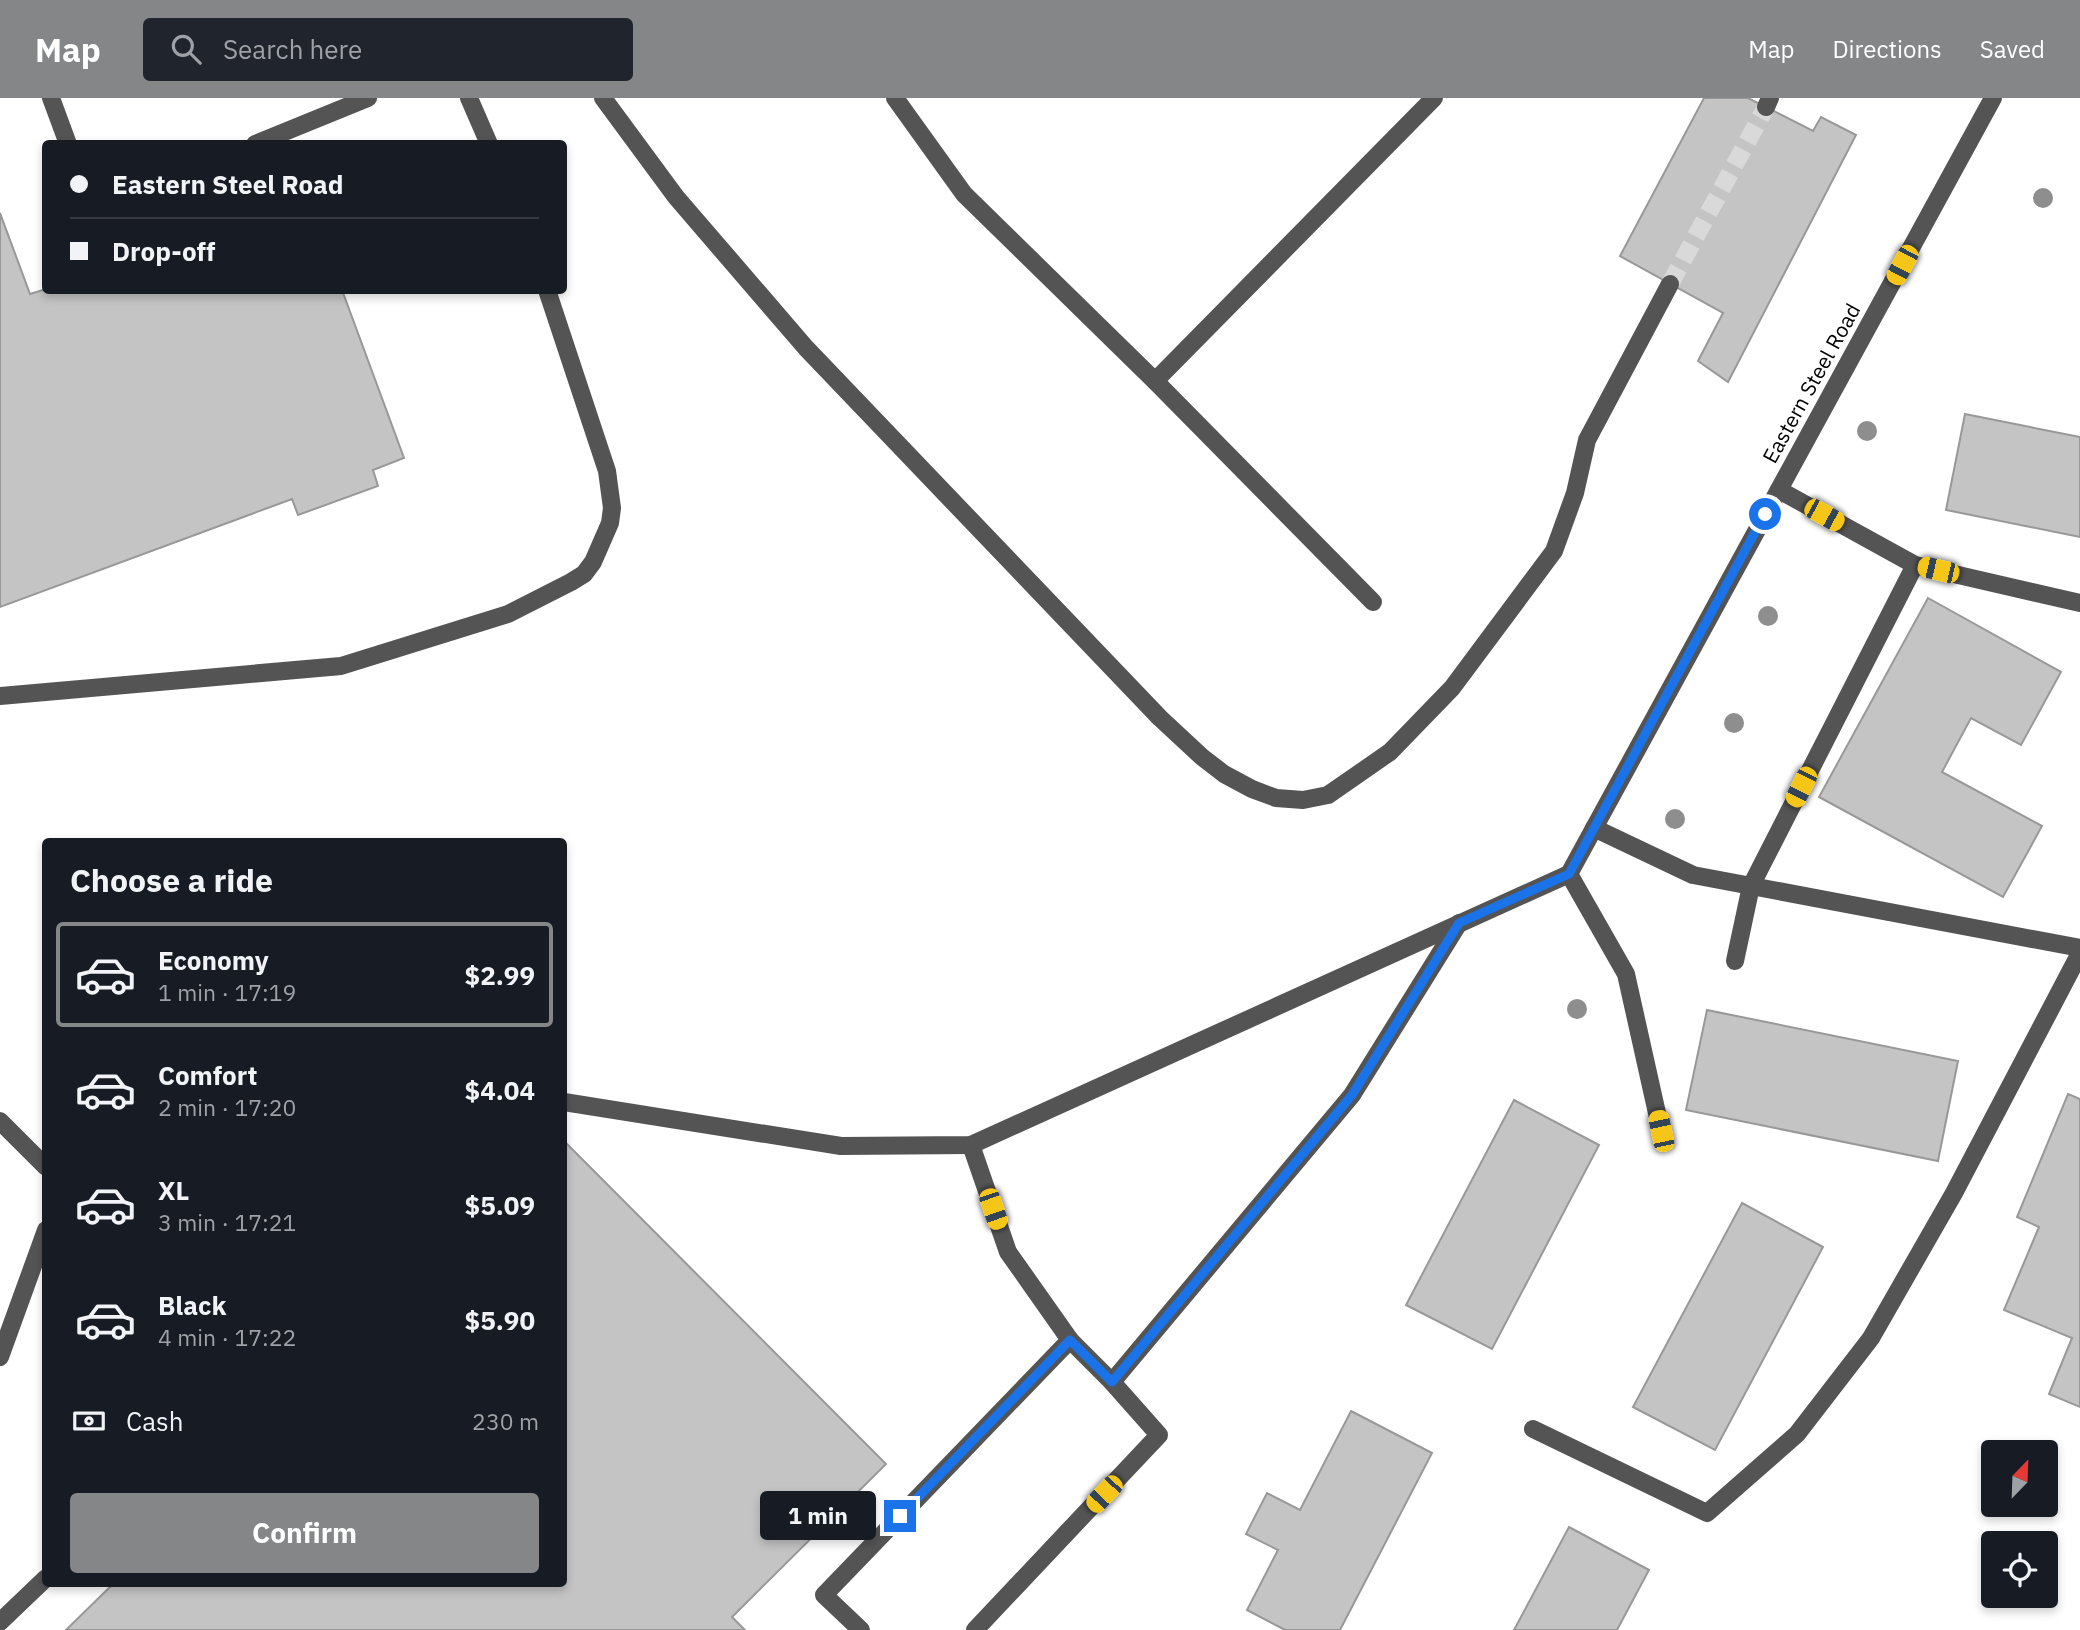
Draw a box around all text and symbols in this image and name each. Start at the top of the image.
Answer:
search box [143,18,633,81]
text: Map [35,28,101,71]
icon: search [167,30,205,68]
text: Search here [223,32,362,66]
text: Map [1748,33,1794,65]
text: Directions [1832,33,1942,65]
text: Saved [1980,33,2045,65]
text: Eastern Steel Road [112,167,344,201]
text: Drop-off [112,234,215,268]
car [1883,242,1922,288]
street label: Eastern Steel Road [1756,298,1866,468]
car [1801,496,1848,534]
route start [1749,498,1781,530]
car [1916,555,1961,585]
car [1783,764,1820,810]
text: Choose a ride [70,859,273,901]
icon: car [74,943,137,1006]
text: Economy [158,943,269,977]
text: $2.99 [465,958,535,992]
text: 1 min · 17:19 [158,977,296,1007]
icon: car [74,1058,137,1121]
text: Comfort [158,1058,257,1092]
text: $4.04 [465,1073,535,1107]
text: 2 min · 17:20 [158,1092,296,1122]
car [1647,1108,1676,1154]
icon: car [74,1173,137,1236]
text: XL [158,1173,189,1207]
car [977,1186,1010,1232]
text: $5.09 [465,1188,535,1222]
text: 3 min · 17:21 [158,1207,296,1237]
icon: car [74,1288,137,1351]
text: Black [158,1288,226,1322]
text: $5.90 [465,1303,535,1337]
text: 4 min · 17:22 [158,1322,296,1352]
icon: cash [70,1402,108,1440]
text: Cash [126,1404,183,1438]
text: 230 m [472,1406,539,1436]
north arrow [1981,1440,2058,1517]
map controls [1981,1440,2058,1608]
car [1082,1471,1127,1517]
callout: 1 min [760,1492,876,1540]
button: Confirm [70,1493,539,1573]
text: 1 min [788,1500,848,1530]
route end [884,1500,916,1532]
button: locate [1981,1531,2058,1608]

